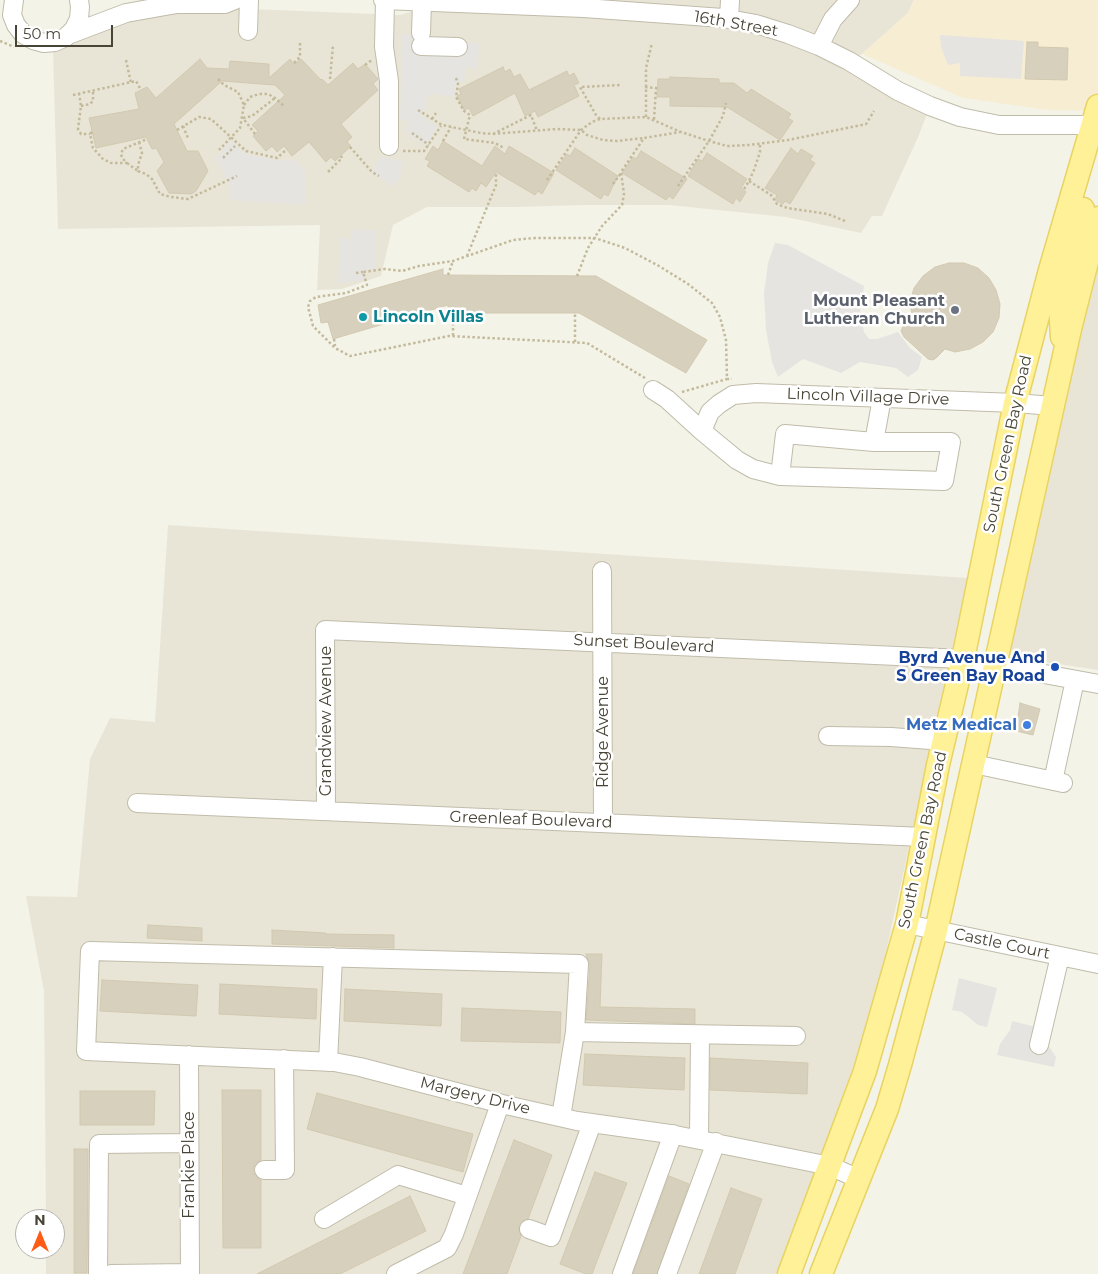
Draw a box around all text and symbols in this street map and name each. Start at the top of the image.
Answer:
street label: 16th Street [692,7,780,41]
scale bar [18,15,115,47]
text: 50 m [23,24,61,43]
place label: Mount Pleasant Lutheran Church [804,291,945,329]
marker: Mount Pleasant Lutheran Church [949,304,961,316]
place label: Lincoln Villas [373,307,483,327]
marker: Lincoln Villas [357,311,369,323]
street label: South Green Bay Road [980,354,1036,534]
street label: Lincoln Village Drive [786,385,950,409]
street label: Sunset Boulevard [573,631,715,657]
street label: Grandview Avenue [316,646,336,796]
place label: Byrd Avenue And S Green Bay Road [896,648,1045,686]
marker: Byrd Avenue And S Green Bay Road [1049,661,1061,673]
street label: Ridge Avenue [593,676,613,788]
place label: Metz Medical [906,715,1017,735]
marker: Metz Medical [1021,719,1033,731]
street label: South Green Bay Road [895,750,951,930]
street label: Greenleaf Boulevard [449,808,613,832]
street label: Castle Court [952,924,1052,964]
street label: Margery Drive [418,1073,532,1119]
street label: Frankie Place [179,1111,199,1219]
north arrow [15,1209,65,1259]
text: N [34,1211,46,1229]

